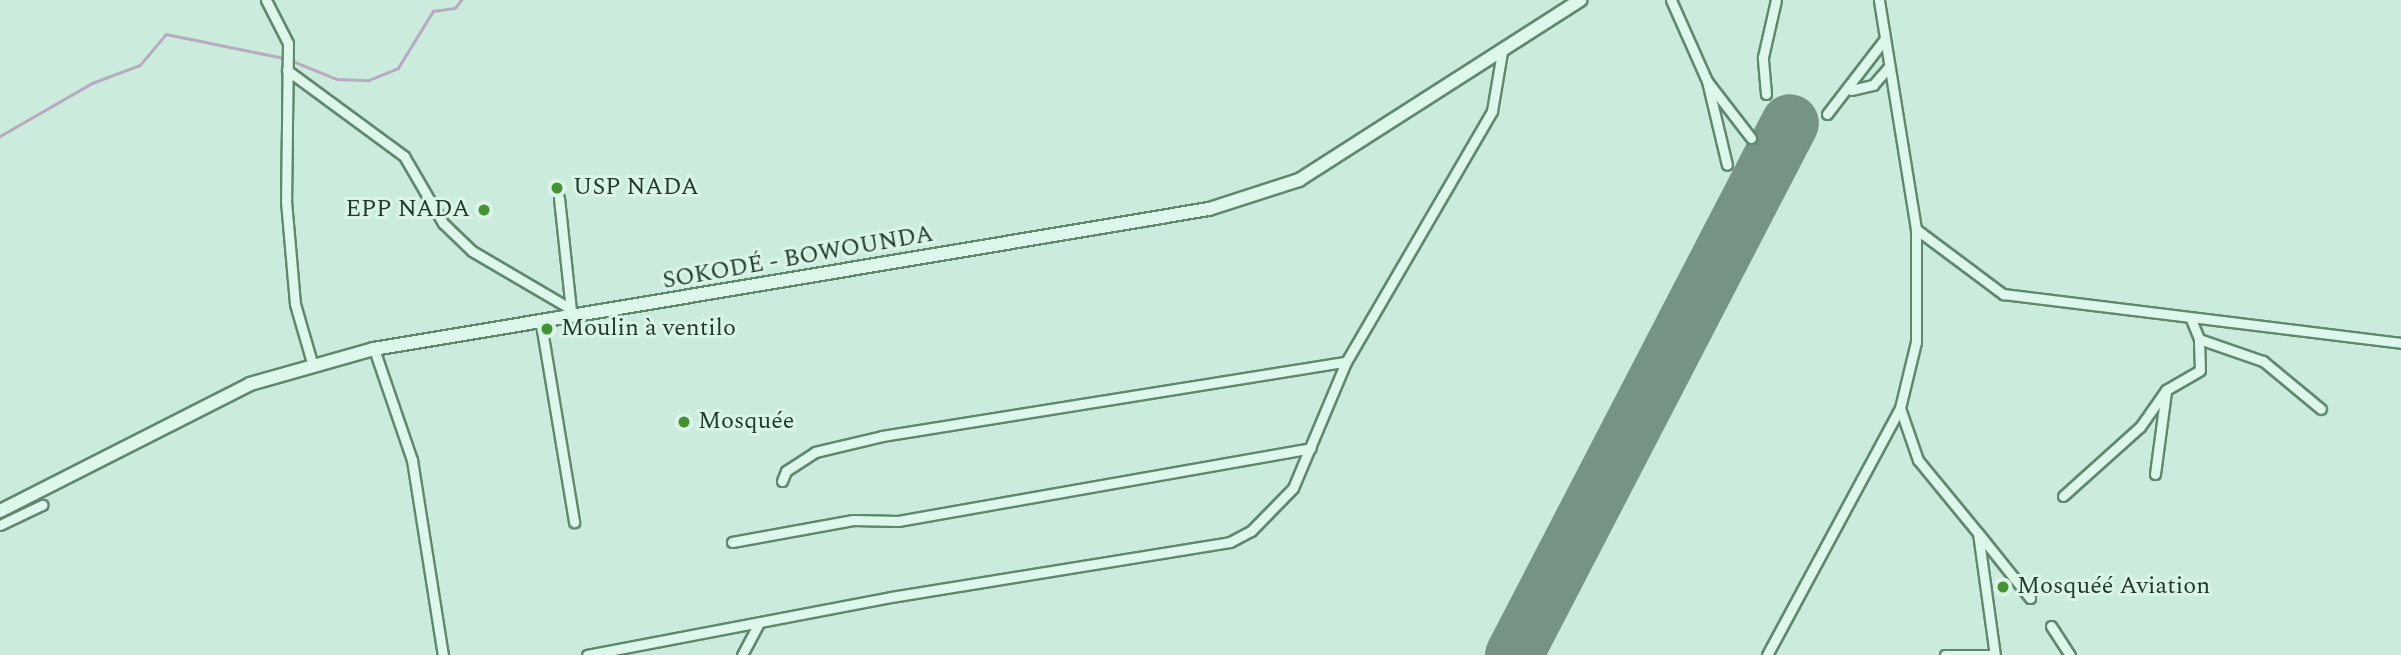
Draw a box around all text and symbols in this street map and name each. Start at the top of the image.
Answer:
place label: USP NADA [573,174,699,202]
marker: USP NADA [547,178,567,198]
place label: EPP NADA [345,196,470,224]
marker: EPP NADA [476,202,492,218]
street label: SOKODÉ - BOWOUNDA [661,220,935,296]
place label: Moulin à ventilo [561,315,736,343]
marker: Moulin à ventilo [539,321,555,337]
place label: Mosquée [698,408,794,436]
marker: Mosquée [676,414,692,430]
place label: Mosquéé Aviation [2017,573,2210,601]
marker: Mosquéé Aviation [1995,579,2011,595]

